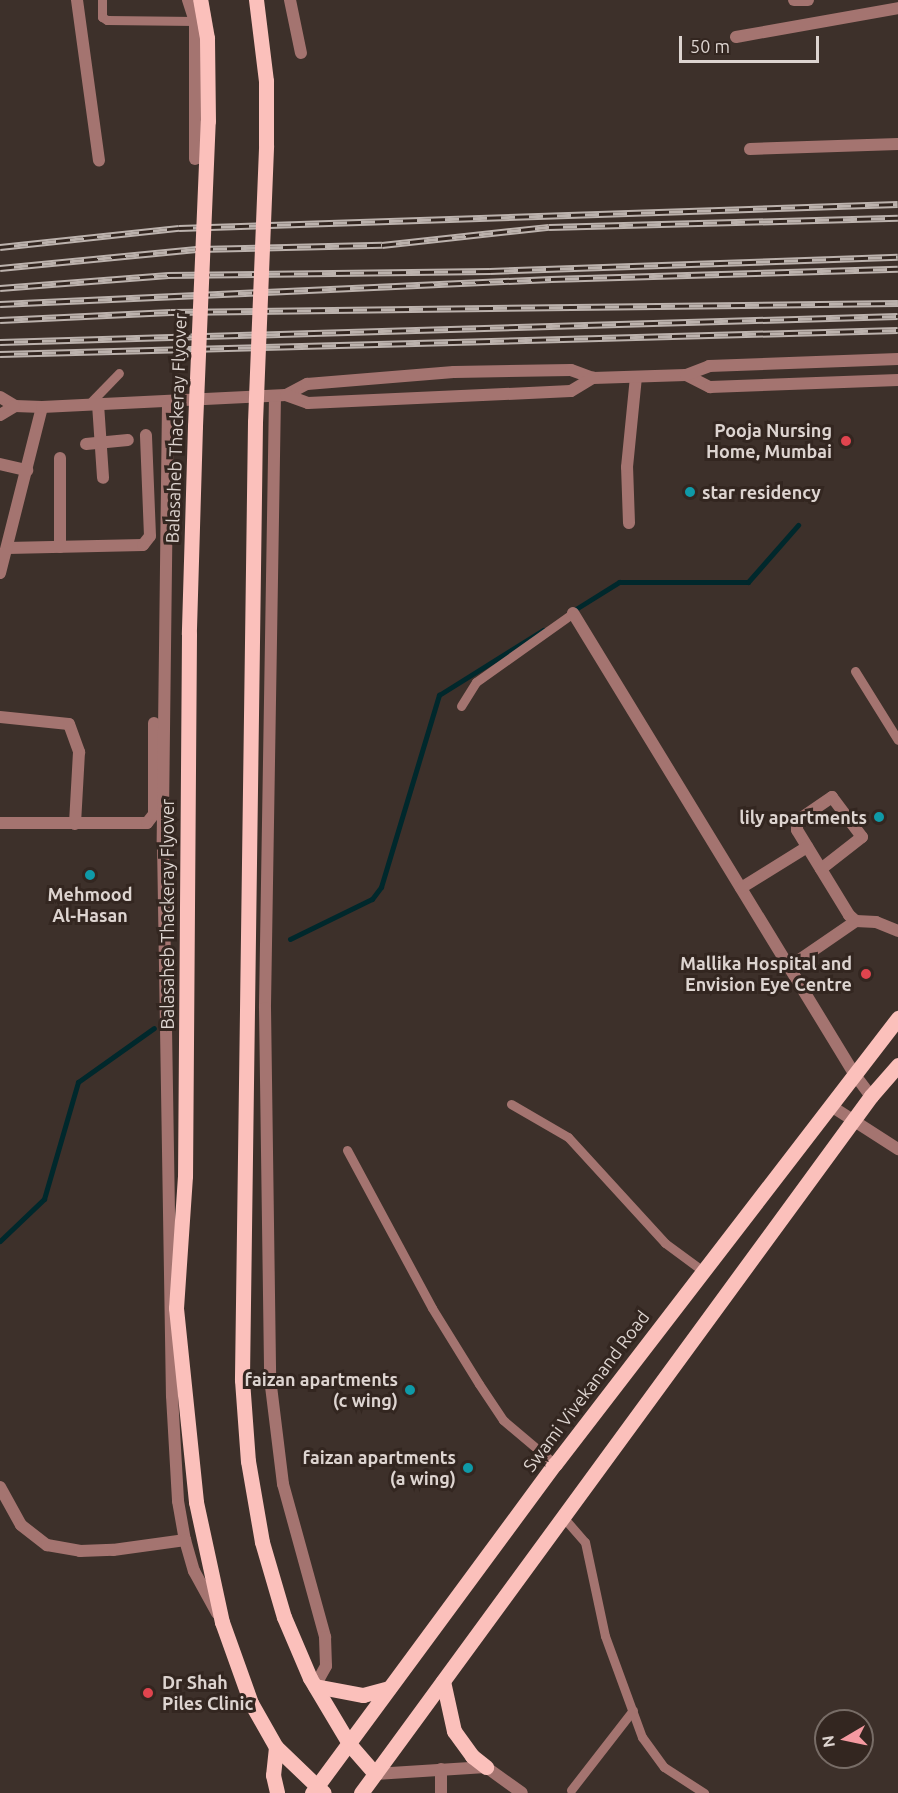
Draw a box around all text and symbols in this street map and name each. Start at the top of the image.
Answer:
scale bar [682,24,822,62]
text: 50 m [690,36,730,56]
street label: Balasaheb Thackeray Flyover [161,312,191,544]
place label: Pooja Nursing Home, Mumbai [706,420,832,462]
marker: Pooja Nursing Home, Mumbai [837,432,855,450]
place label: star residency [702,481,821,503]
marker: star residency [683,485,697,499]
street label: Balasaheb Thackeray Flyover [156,799,178,1029]
place label: lily apartments [739,806,867,828]
marker: lily apartments [872,810,886,824]
marker: Mehmood Al-Hasan [83,868,97,882]
place label: Mehmood Al-Hasan [48,884,132,926]
place label: Mallika Hospital and Envision Eye Centre [680,953,852,996]
marker: Mallika Hospital and Envision Eye Centre [857,965,875,983]
street label: Swami Vivekanand Road [518,1306,654,1476]
place label: faizan apartments (c wing) [245,1369,398,1412]
marker: faizan apartments (c wing) [403,1383,417,1397]
place label: faizan apartments (a wing) [303,1447,456,1490]
marker: faizan apartments (a wing) [461,1461,475,1475]
place label: Dr Shah Piles Clinic [162,1672,253,1714]
marker: Dr Shah Piles Clinic [139,1684,157,1702]
north arrow [814,1709,874,1769]
text: N [818,1734,838,1749]

